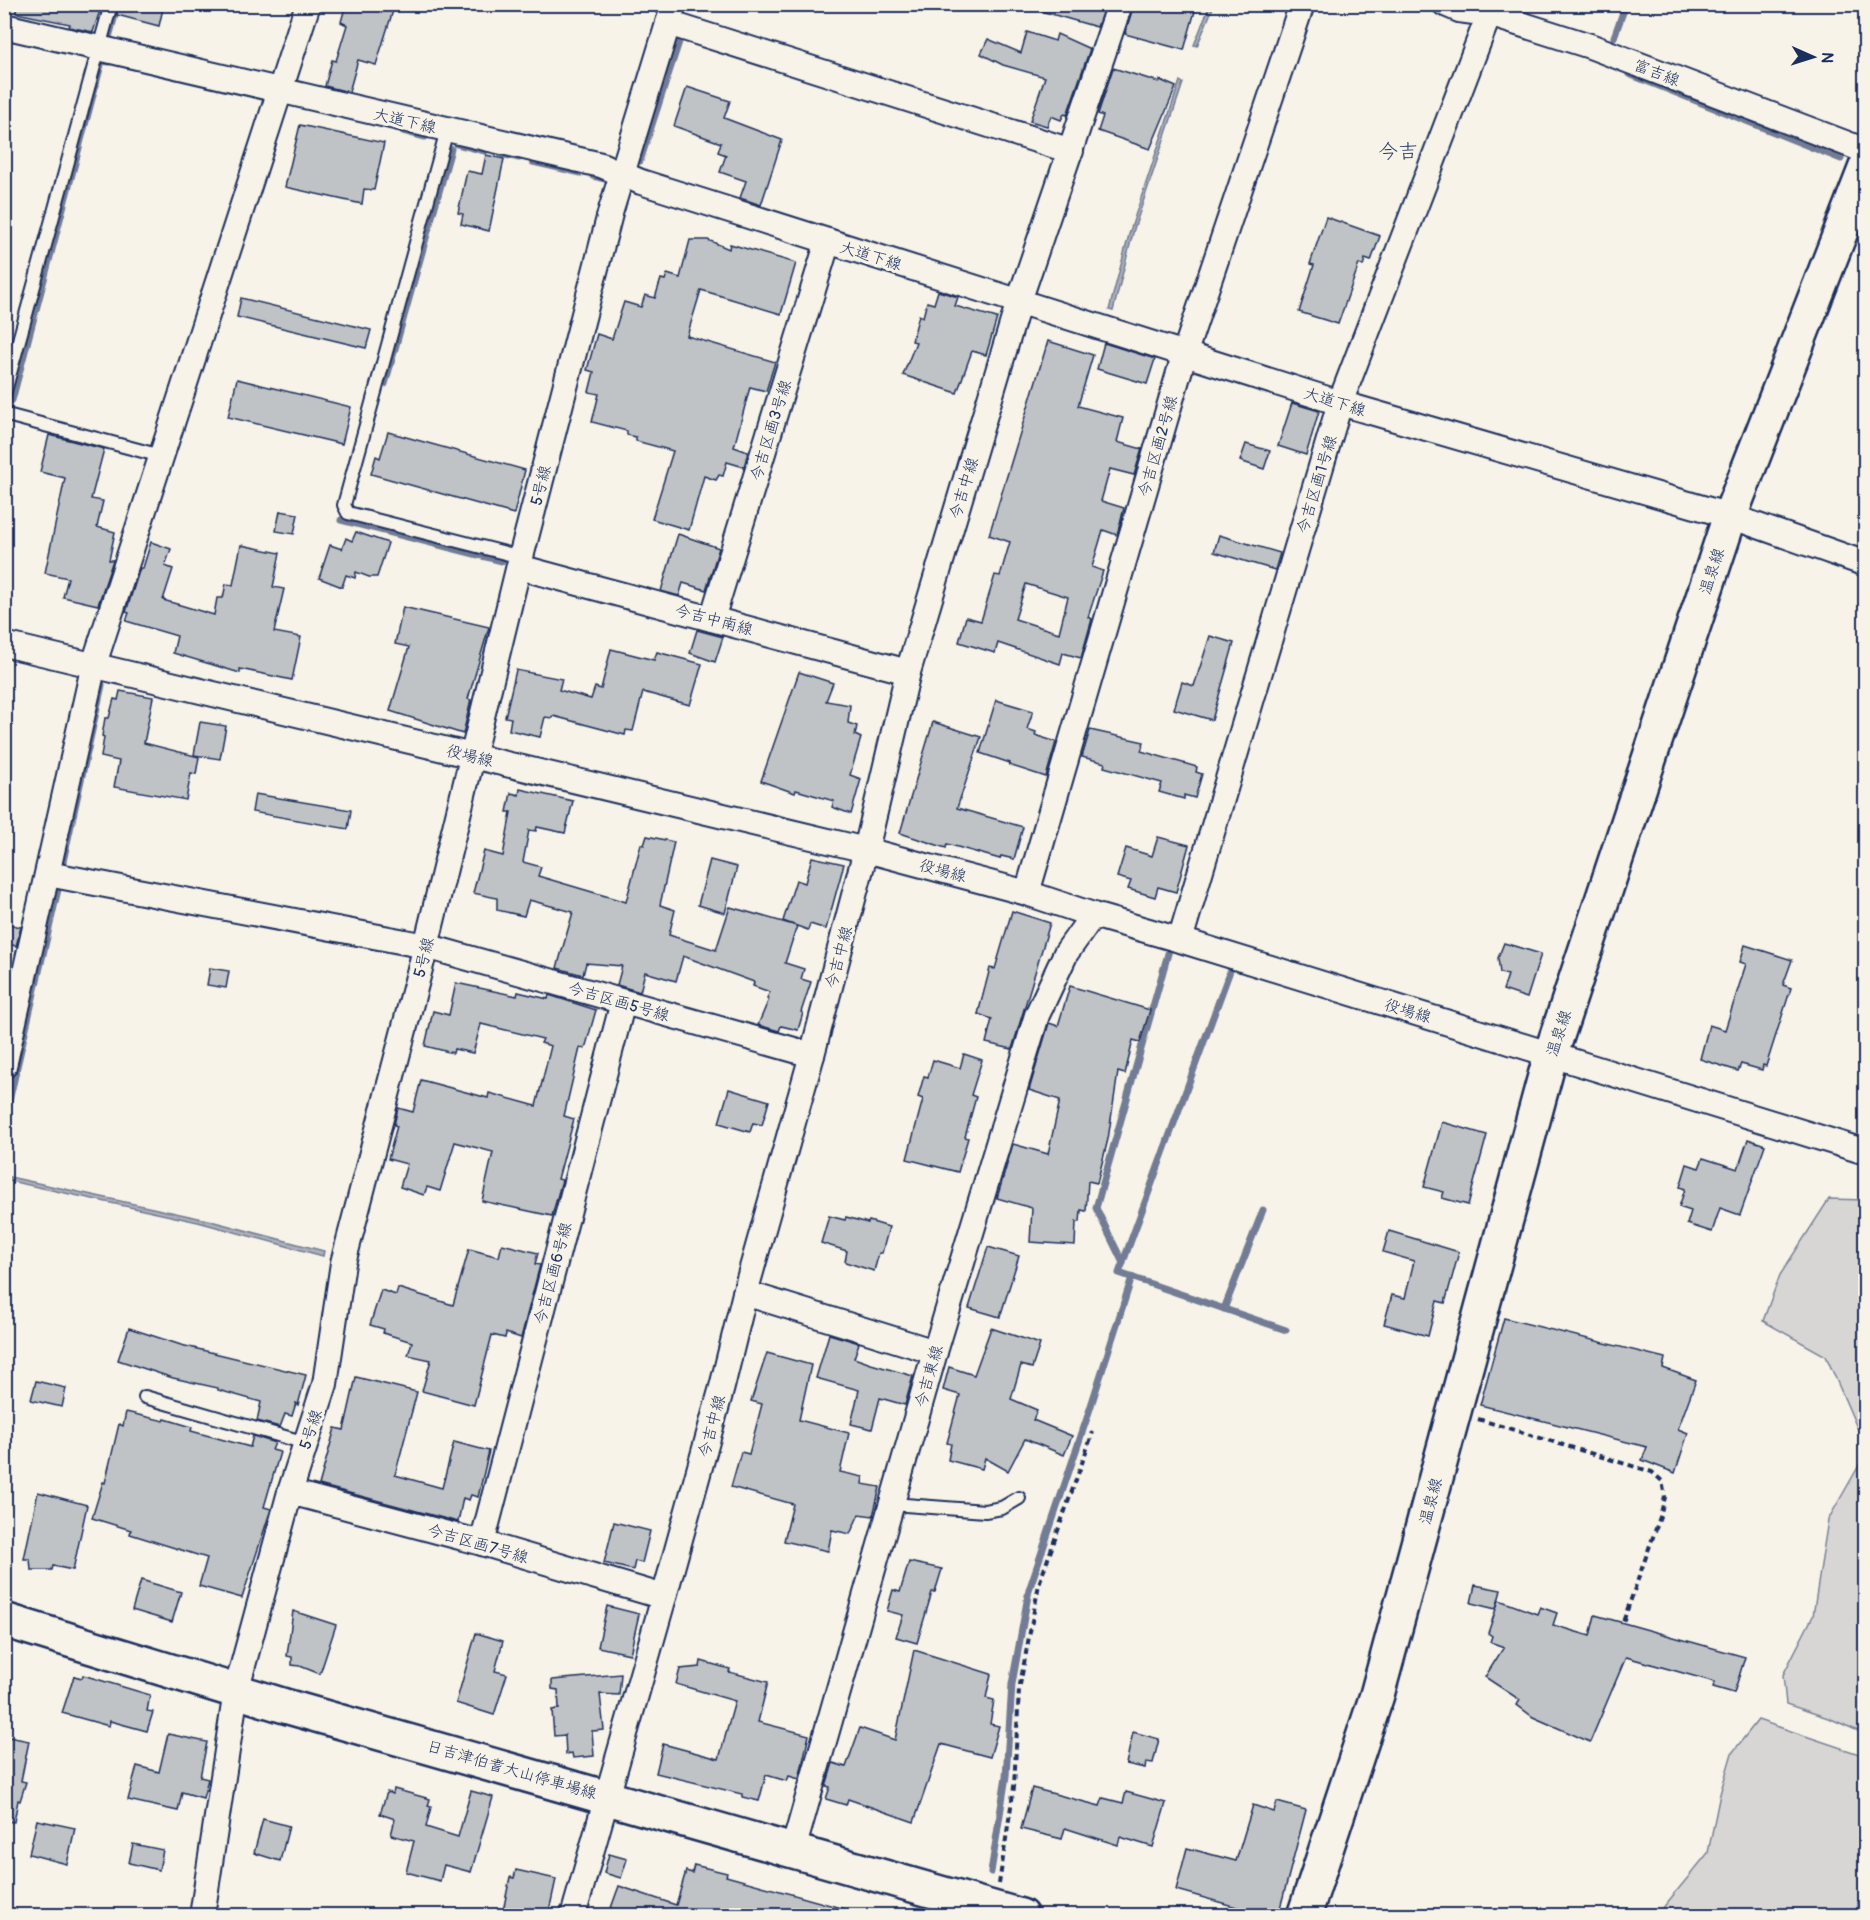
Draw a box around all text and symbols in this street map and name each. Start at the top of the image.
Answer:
north arrow [1783,27,1843,87]
text: N [1817,52,1837,64]
street label: 富吉線 [1631,55,1683,91]
street label: 大道下線 [371,104,438,138]
district label: 今吉 [1378,139,1418,164]
street label: 大道下線 [837,237,904,275]
street label: 今吉区画3号線 [746,377,796,483]
street label: 大道下線 [1301,383,1368,421]
street label: 今吉区画2号線 [1134,393,1182,499]
street label: 今吉区画1号線 [1292,432,1341,536]
street label: 今吉中線 [945,455,983,522]
street label: 5号線 [526,463,556,507]
street label: 温泉線 [1695,545,1729,597]
street label: 今吉中南線 [673,600,755,640]
street label: 役場線 [444,740,495,771]
street label: 役場線 [917,855,969,887]
street label: 今吉中線 [821,924,857,991]
street label: 5号線 [409,935,439,979]
street label: 今吉区画5号線 [566,978,672,1026]
street label: 役場線 [1382,994,1434,1028]
street label: 温泉線 [1542,1007,1576,1059]
street label: 今吉区画6号線 [530,1220,576,1327]
street label: 今吉東線 [911,1343,947,1410]
street label: 今吉中線 [694,1393,730,1460]
street label: 5号線 [295,1407,327,1452]
street label: 温泉線 [1415,1475,1447,1527]
street label: 今吉区画7号線 [425,1520,531,1568]
street label: 日吉津伯耆大山停車場線 [424,1736,599,1804]

